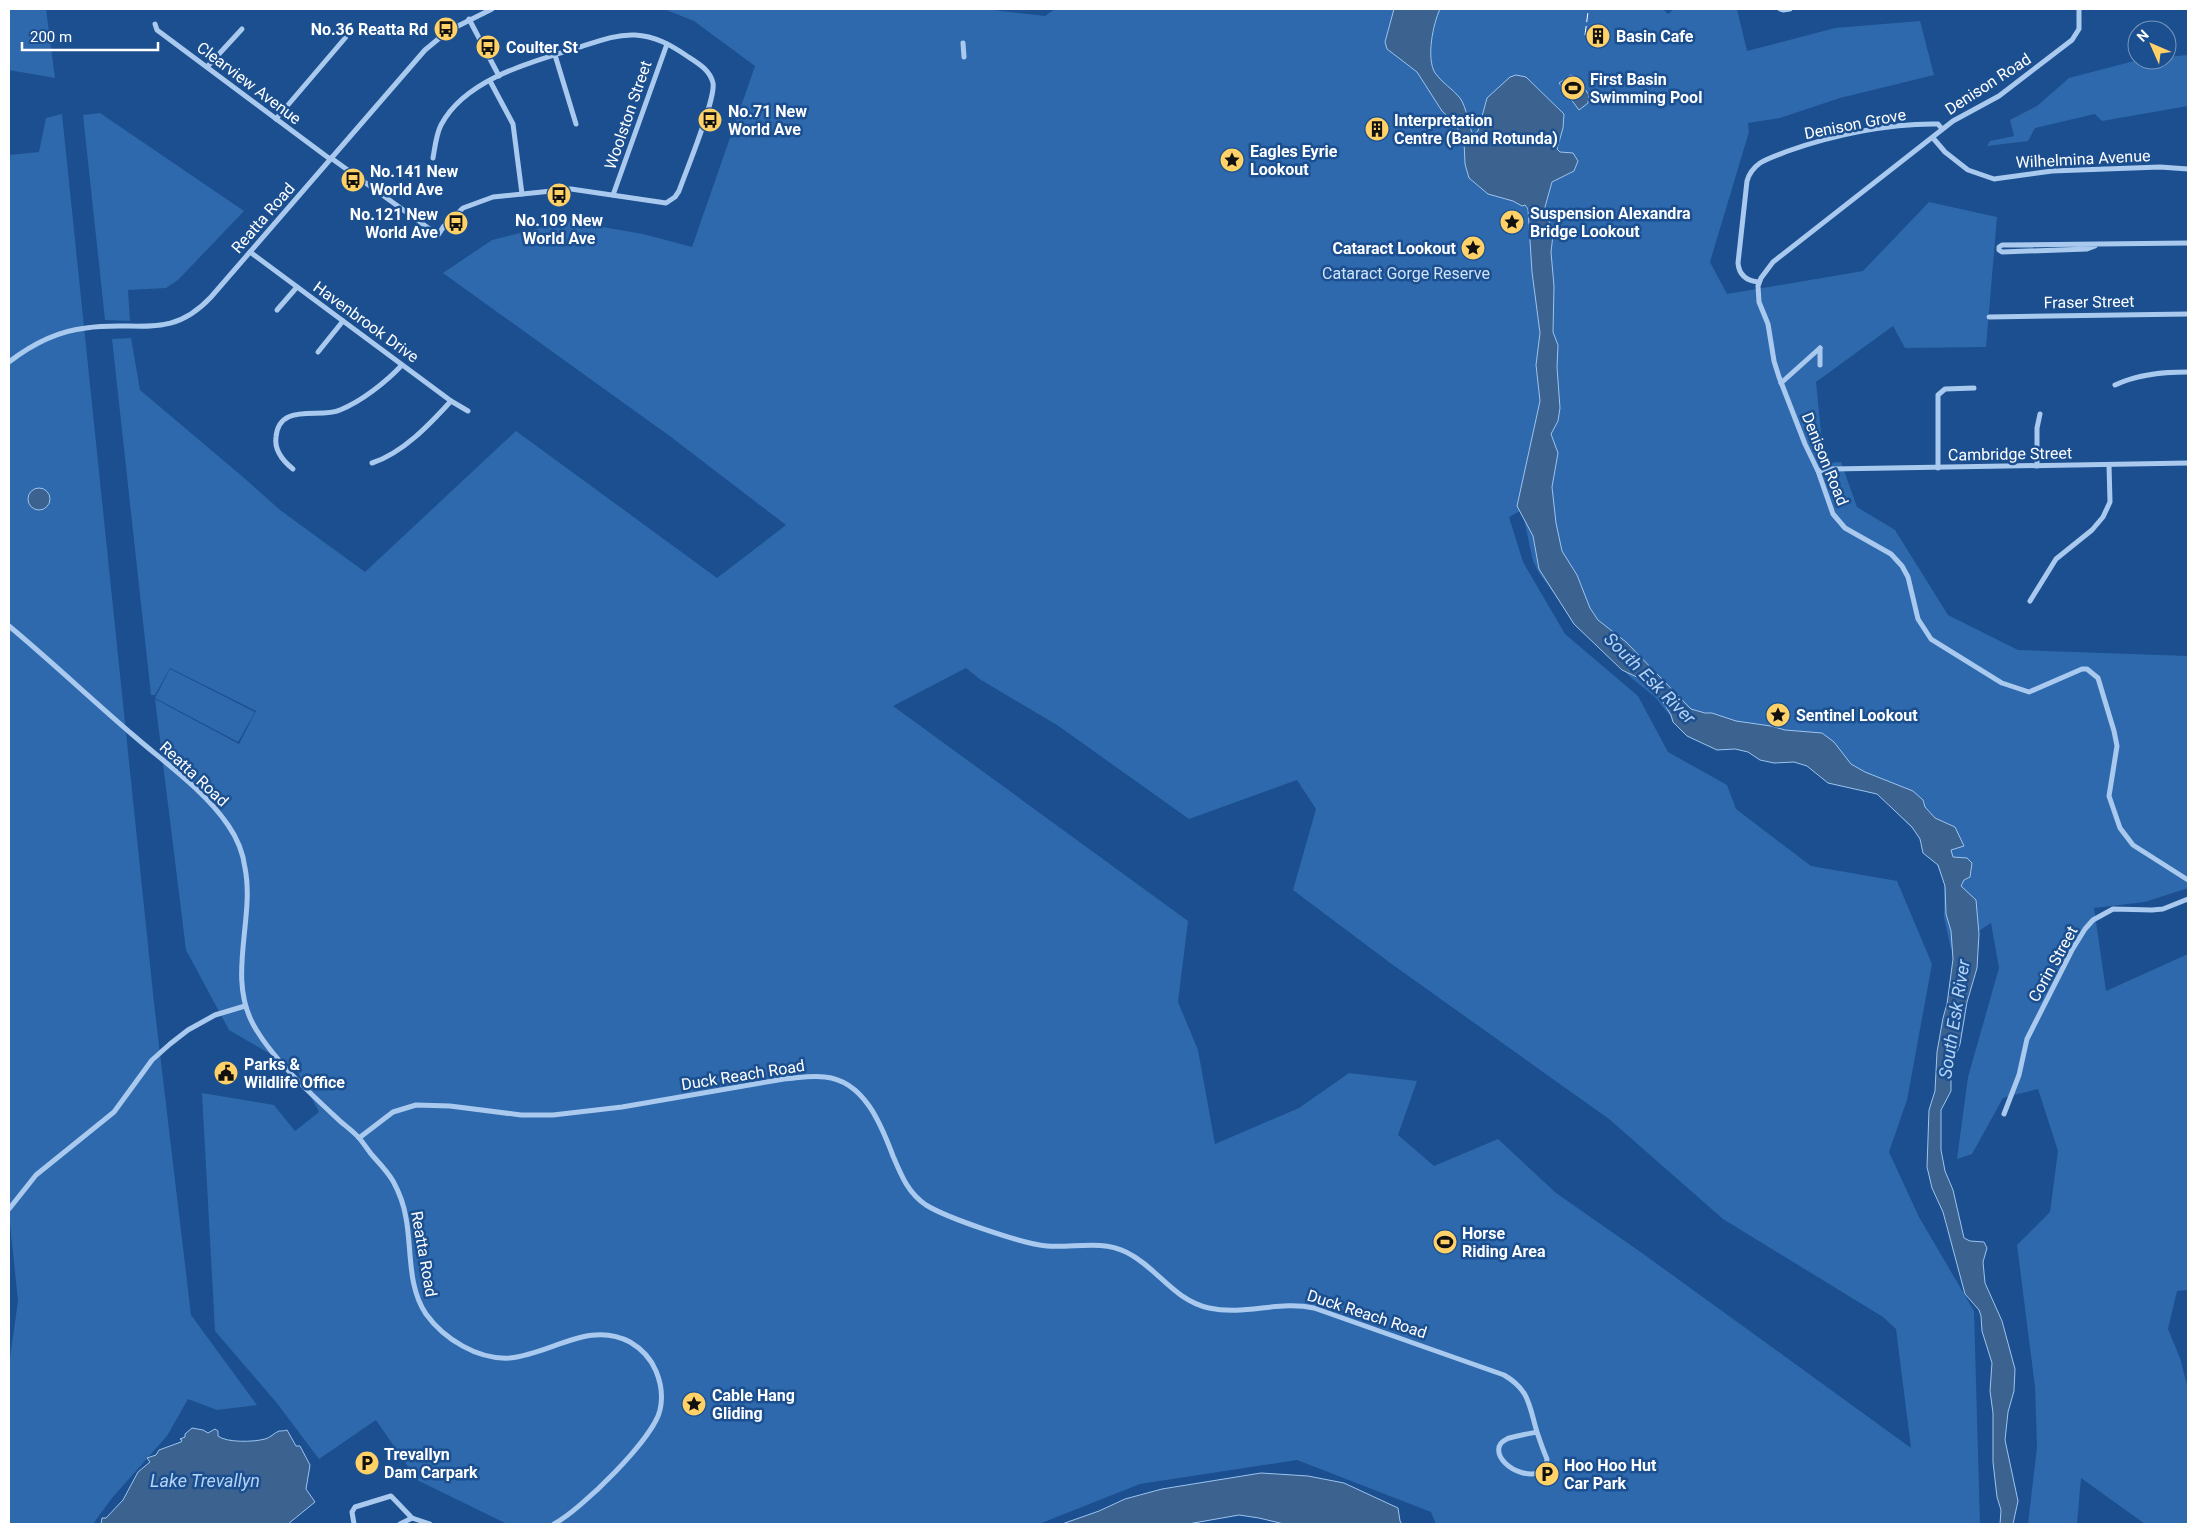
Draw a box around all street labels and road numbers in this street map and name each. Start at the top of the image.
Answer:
street label: Clearview Avenue [193,38,305,128]
street label: Denison Road [1941,49,2035,119]
street label: Woolston Street [601,58,655,172]
street label: Denison Grove [1803,105,1907,143]
street label: Wilhelmina Avenue [2015,146,2151,172]
street label: Reatta Road [227,179,299,257]
street label: Havenbrook Drive [310,277,422,367]
street label: Fraser Street [2043,292,2135,312]
street label: Denison Road [1798,410,1852,508]
street label: Cambridge Street [1948,443,2072,465]
street label: Reatta Road [156,737,232,811]
street label: Corin Street [2024,923,2082,1005]
street label: Duck Reach Road [680,1056,806,1094]
street label: Reatta Road [407,1210,441,1298]
street label: Duck Reach Road [1305,1286,1429,1342]

